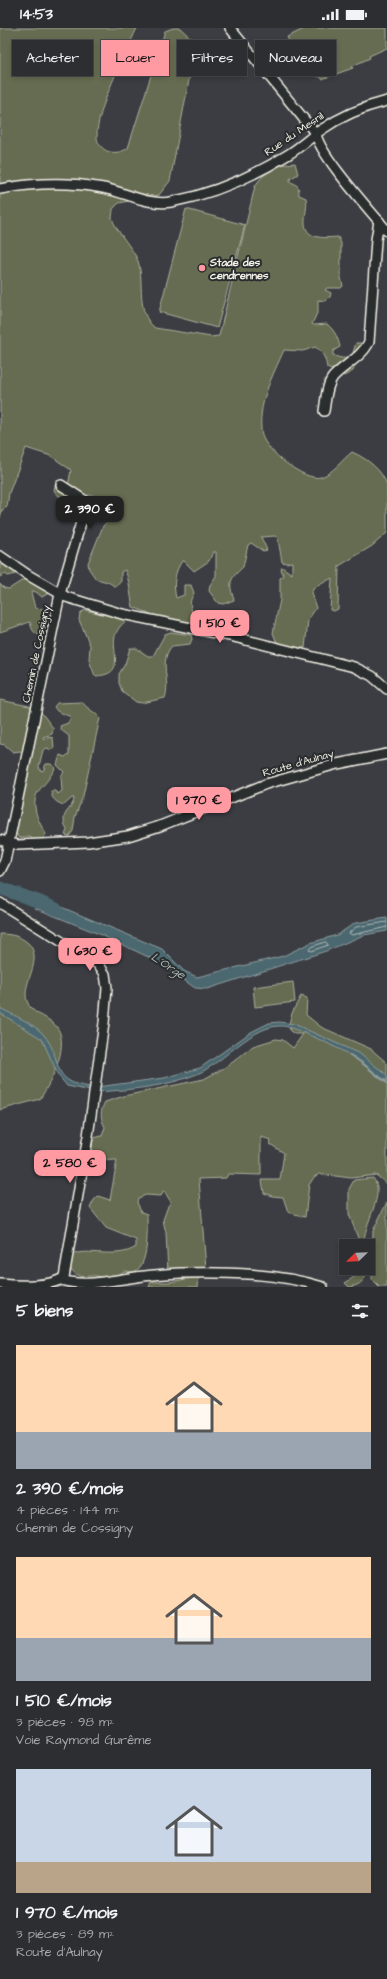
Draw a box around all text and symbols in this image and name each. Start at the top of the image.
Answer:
text: 14:53 [20,4,53,25]
chip: Acheter [12,40,93,76]
chip: Louer [101,40,169,76]
chip: Filtres [177,40,247,76]
chip: Nouveau [255,40,336,76]
street label: Rue du Mesnil [261,108,327,159]
place label: Stade des cendrennes [209,255,269,283]
marker: Stade des cendrennes [197,263,207,273]
pin: 2 390 € [53,496,127,530]
text: 2 390 € [65,500,115,518]
street label: Chemin de Cossigny [18,604,55,704]
pin: 1 510 € [183,610,257,644]
text: 1 510 € [199,614,241,632]
street label: Route d'Aulnay [261,746,336,781]
pin: 1 970 € [162,787,236,821]
text: 1 970 € [176,791,222,809]
pin: 1 630 € [53,938,127,972]
text: 1 630 € [67,942,113,960]
water label: L'Orge [147,949,189,984]
pin: 2 580 € [33,1150,107,1184]
text: 2 580 € [43,1154,97,1172]
north arrow [339,1239,375,1275]
map controls [339,1239,375,1275]
text: 5 biens [16,1299,73,1323]
icon: filters [349,1300,371,1322]
icon: home [158,1371,230,1443]
text: 2 390 €/mois [16,1477,124,1501]
text: 4 pièces · 144 m² [16,1501,120,1519]
text: Chemin de Cossigny [16,1519,133,1537]
icon: home [158,1583,230,1655]
text: 1 510 €/mois [16,1689,112,1713]
text: 3 pièces · 98 m² [16,1713,114,1731]
text: Voie Raymond Gurême [16,1731,151,1749]
icon: home [158,1795,230,1867]
text: 1 970 €/mois [16,1901,118,1925]
text: 3 pièces · 89 m² [16,1925,114,1943]
text: Route d'Aulnay [16,1943,103,1961]

